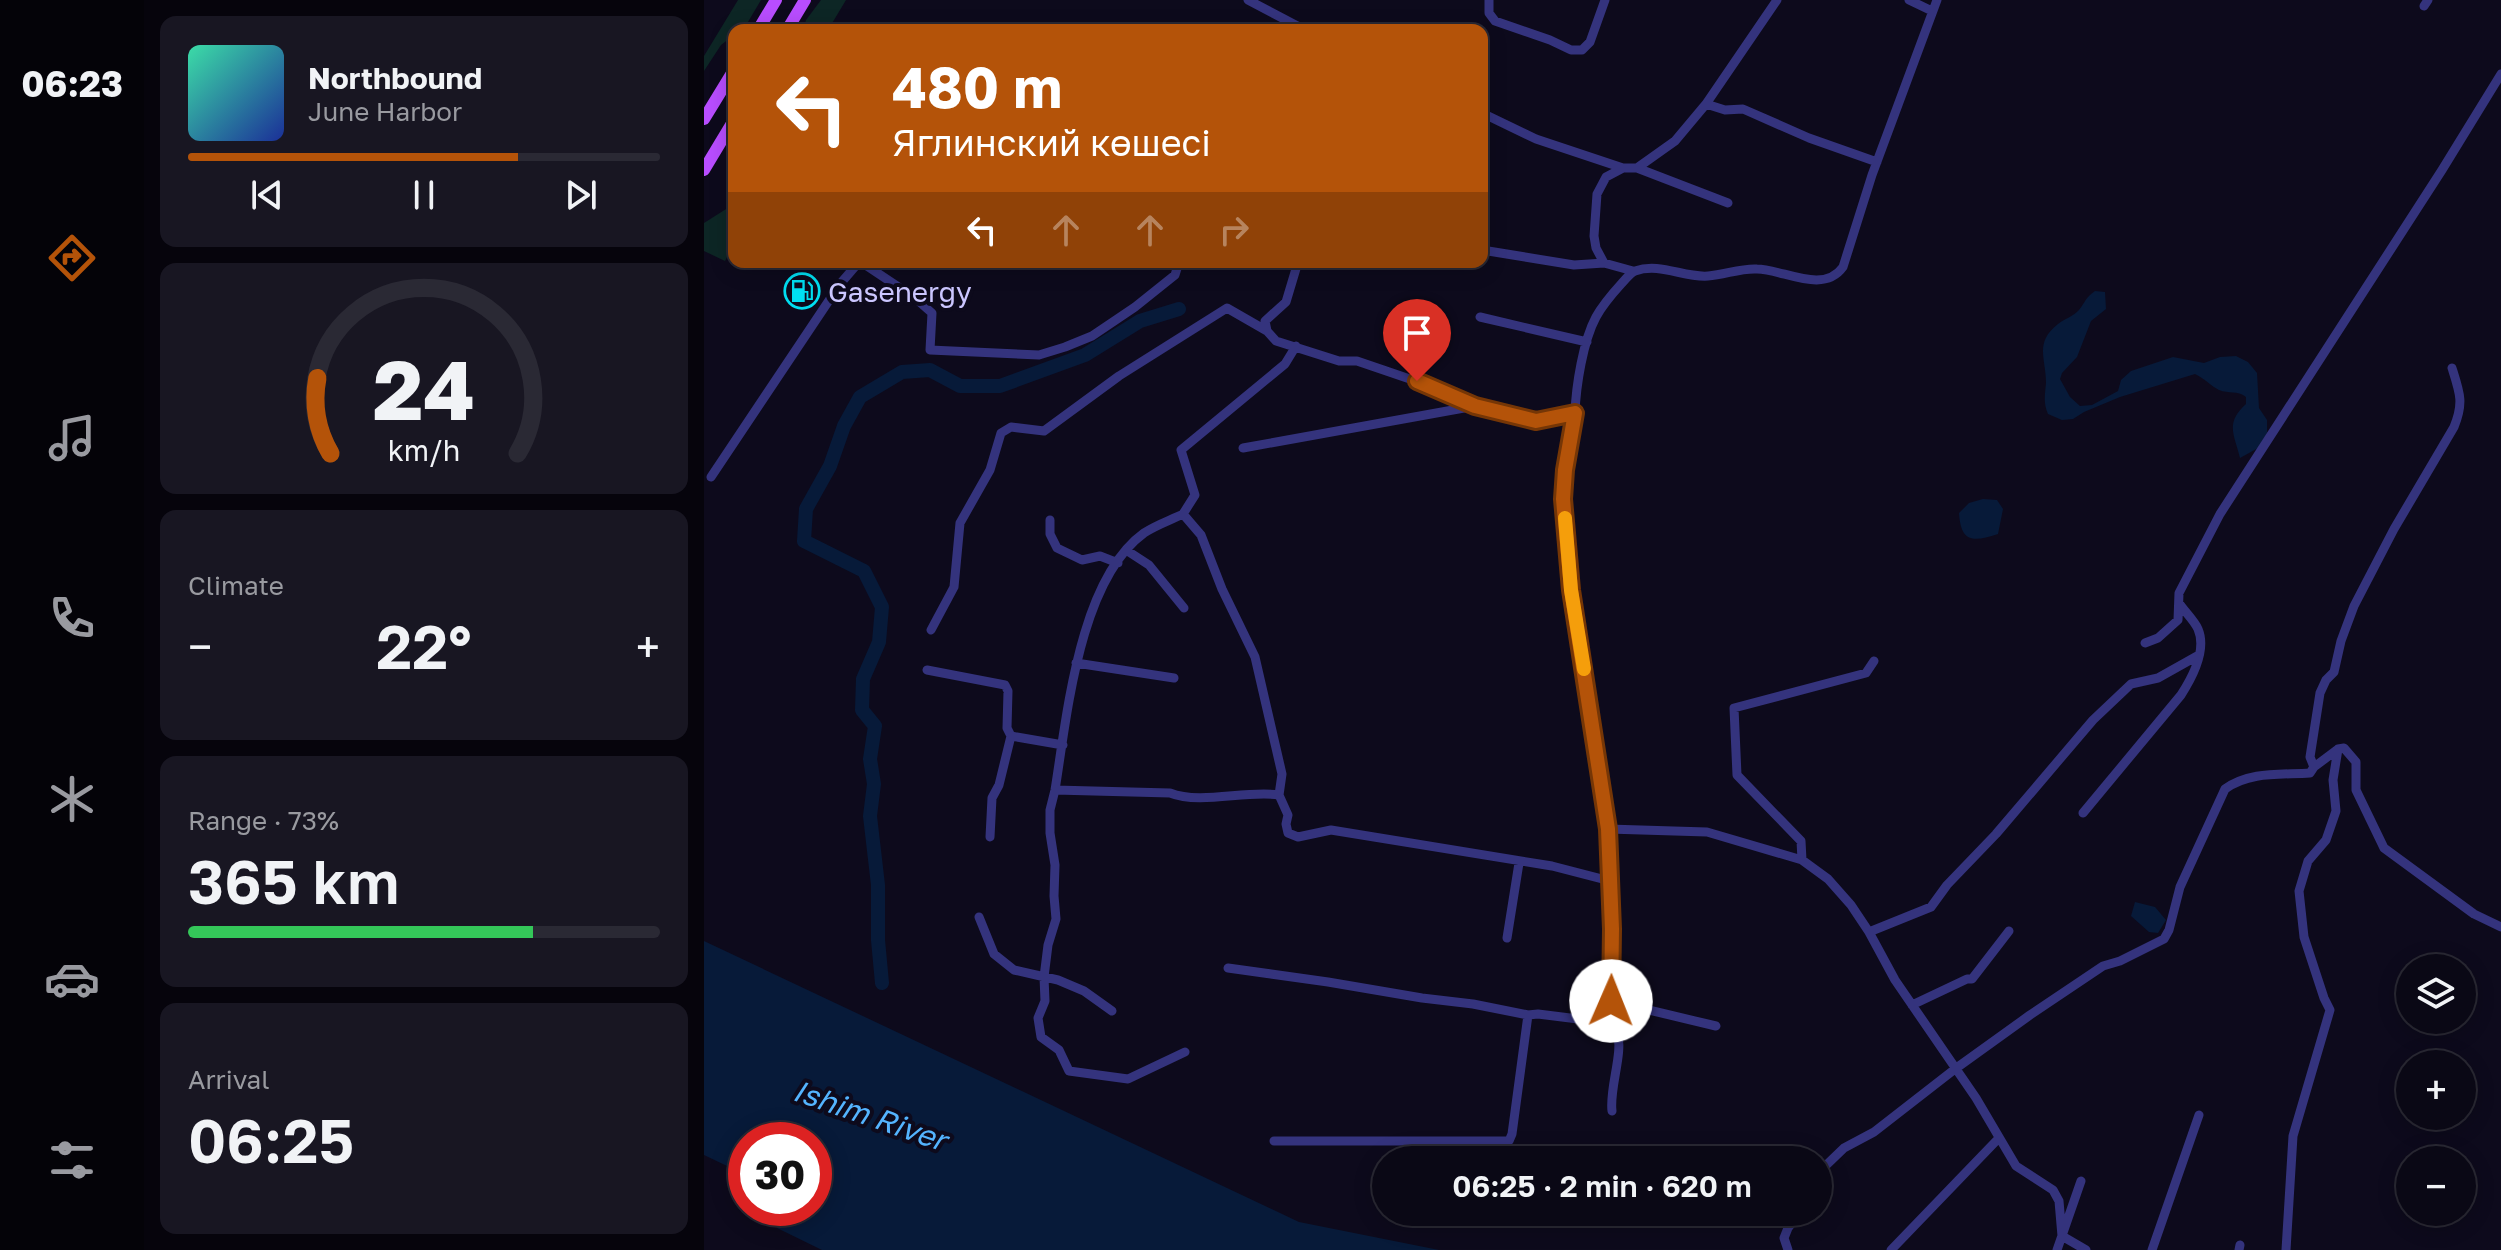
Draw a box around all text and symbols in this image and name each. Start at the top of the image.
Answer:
text: 480 m [892,53,1062,120]
icon: left [760,56,864,160]
text: Northbound [308,60,482,96]
text: 06:23 [21,62,123,105]
text: June Harbor [308,96,462,127]
text: Яглинский көшесі [892,121,1211,164]
icon: previous [245,173,289,217]
icon: pause [402,173,446,217]
icon: next [559,173,603,217]
icon: left [960,208,1004,252]
icon: ahead [1044,208,1088,252]
icon: ahead [1128,208,1172,252]
icon: right [1212,208,1256,252]
icon: directions [44,230,100,286]
fuel station icon: Gasenergy [783,272,821,310]
place label: Gasenergy [828,275,972,308]
pin [1383,299,1451,381]
icon: arrive [1395,311,1439,355]
text: 24 [373,338,475,438]
icon: music [44,410,100,466]
text: km/h [388,433,460,467]
text: Climate [188,570,284,601]
icon: phone [44,590,100,646]
text: 22° [376,610,472,682]
text: − [188,620,212,673]
text: + [636,620,660,673]
icon: climate [44,771,100,827]
text: Range · 73% [188,805,339,836]
text: 365 km [188,845,400,917]
icon: car [44,951,100,1007]
map controls [2396,954,2476,1226]
button: layers [2396,954,2476,1034]
position arrow [1569,959,1653,1043]
button: + [2396,1050,2476,1130]
text: Arrival [188,1064,269,1095]
water label: Ishim River [789,1072,955,1159]
text: 06:25 [188,1104,354,1176]
speed limit sign: 30 [728,1122,832,1226]
icon: filters [44,1132,100,1188]
button: − [2396,1146,2476,1226]
text: 06:25 · 2 min · 620 m [1452,1168,1752,1204]

